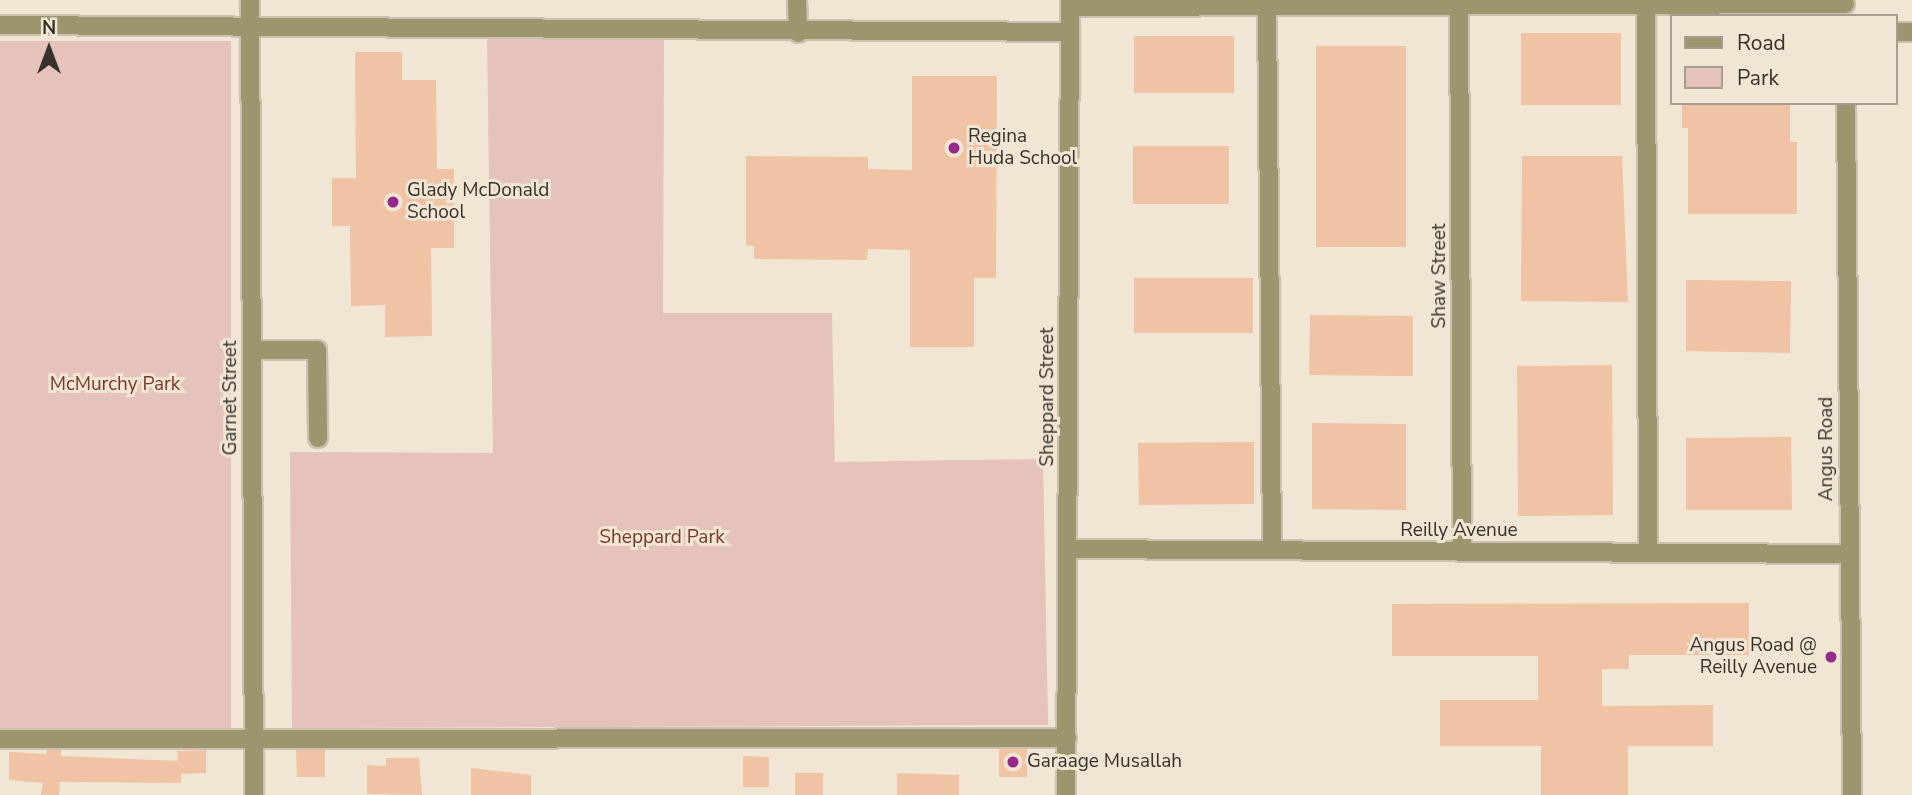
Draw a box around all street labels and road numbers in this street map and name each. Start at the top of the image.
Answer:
street label: Shaw Street [1429,223,1451,329]
street label: Sheppard Street [1037,327,1059,467]
street label: Garnet Street [220,341,242,455]
street label: Angus Road [1816,397,1838,501]
street label: Reilly Avenue [1400,520,1518,542]

